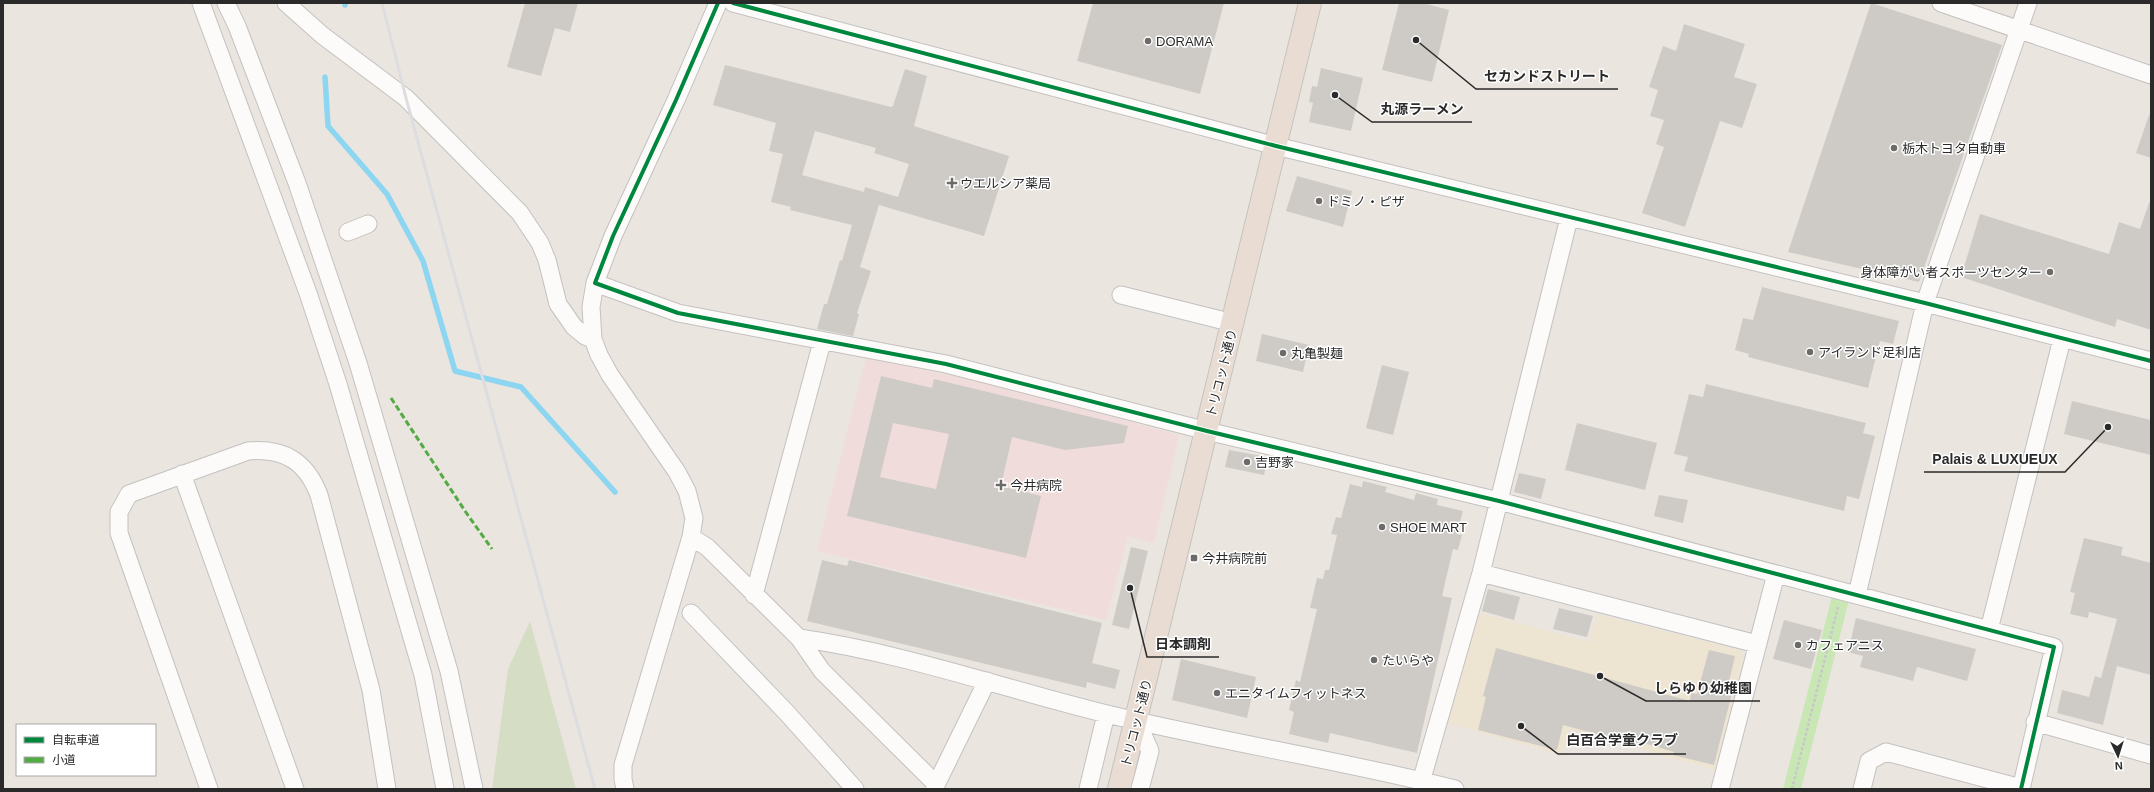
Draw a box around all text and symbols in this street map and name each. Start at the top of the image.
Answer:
place label: DORAMA [1156,34,1213,49]
marker: DORAMA [1143,36,1153,46]
callout: セカンドストリート [1476,63,1618,89]
text: セカンドストリート [1484,68,1610,84]
callout: 丸源ラーメン [1372,96,1472,122]
text: 丸源ラーメン [1380,101,1464,117]
place label: 栃木トヨタ自動車 [1902,141,2006,156]
marker: 栃木トヨタ自動車 [1889,143,1899,153]
place label: ウエルシア薬局 [960,176,1051,191]
marker: ウエルシア薬局 [947,178,957,188]
place label: ドミノ・ピザ [1327,194,1405,209]
marker: ドミノ・ピザ [1314,196,1324,206]
place label: 身体障がい者スポーツセンター [1860,265,2042,280]
marker: 身体障がい者スポーツセンター [2045,267,2055,277]
street label: トリコット通り [1203,327,1240,419]
place label: アイランド足利店 [1818,345,1921,360]
place label: 丸亀製麺 [1291,346,1343,361]
marker: アイランド足利店 [1805,347,1815,357]
marker: 丸亀製麺 [1278,348,1288,358]
callout: Palais & LUXUEUX [1924,446,2065,472]
text: Palais & LUXUEUX [1932,451,2058,467]
place label: 吉野家 [1255,455,1294,470]
marker: 吉野家 [1242,457,1252,467]
place label: 今井病院 [1010,478,1062,493]
marker: 今井病院 [995,479,1007,491]
place label: SHOE MART [1390,520,1467,535]
marker: SHOE MART [1377,522,1387,532]
place label: 今井病院前 [1202,551,1267,566]
marker: 今井病院前 [1189,553,1199,563]
callout: 日本調剤 [1147,631,1219,657]
text: 日本調剤 [1155,636,1211,652]
place label: カフェアニス [1806,638,1884,653]
marker: カフェアニス [1793,640,1803,650]
place label: たいらや [1382,653,1434,668]
marker: たいらや [1369,655,1379,665]
callout: しらゆり幼稚園 [1646,675,1760,701]
street label: トリコット通り [1118,677,1155,769]
text: しらゆり幼稚園 [1654,680,1752,696]
place label: エニタイムフィットネス [1225,686,1367,701]
marker: エニタイムフィットネス [1212,688,1222,698]
legend [16,724,156,776]
callout: 白百合学童クラブ [1558,728,1686,754]
text: 白百合学童クラブ [1566,732,1678,748]
text: 自転車道 [52,733,100,747]
north arrow [2098,736,2138,776]
text: 小道 [52,753,76,767]
text: N [2114,760,2123,772]

